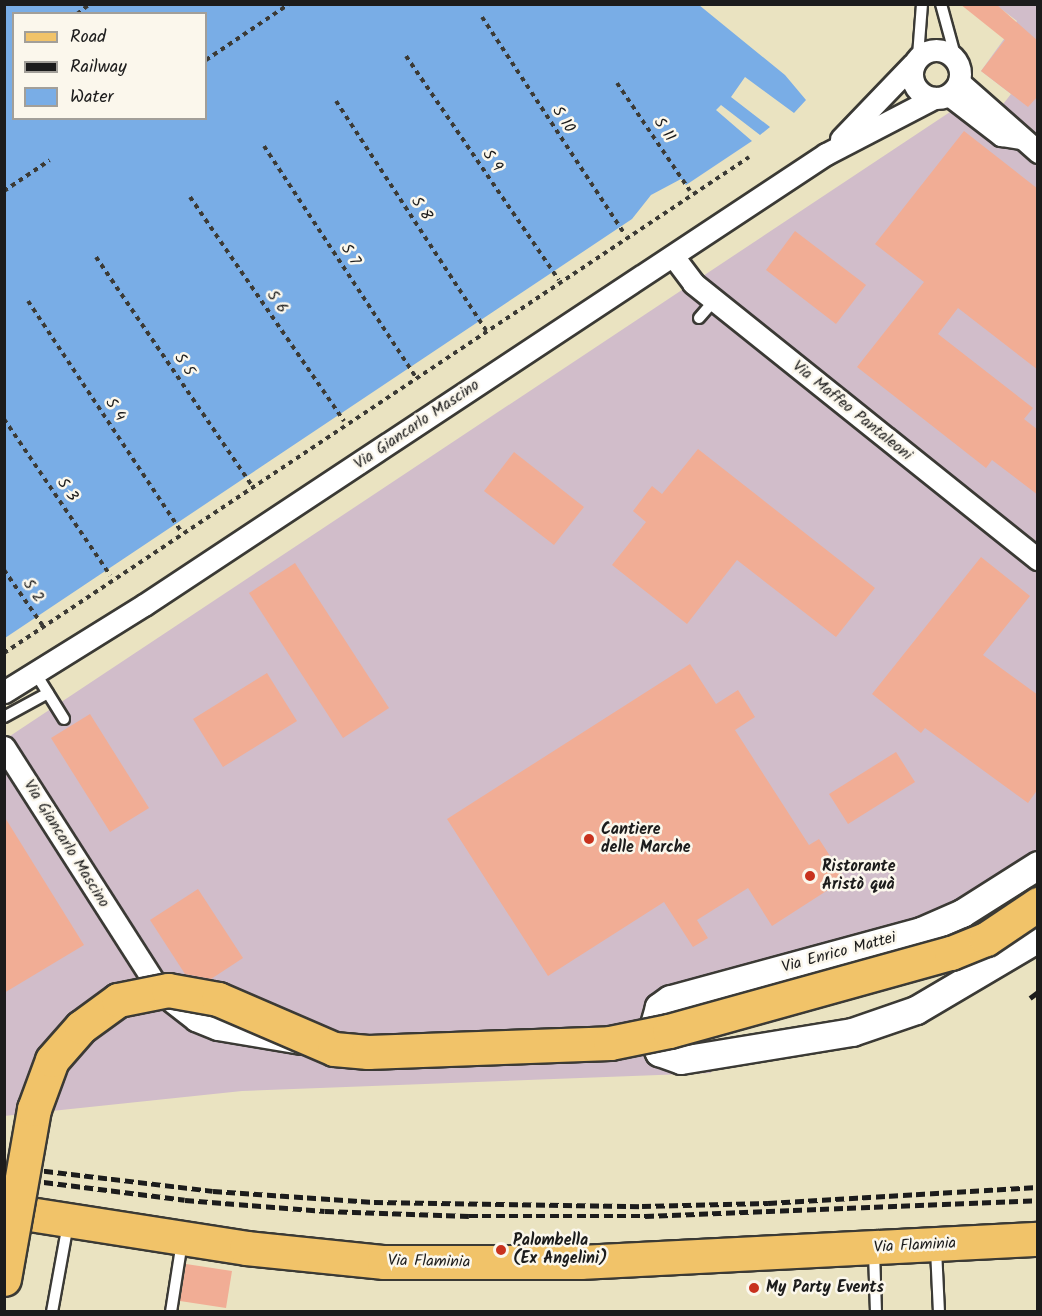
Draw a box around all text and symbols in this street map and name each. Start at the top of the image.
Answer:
legend [12,12,207,120]
text: Road [70,23,106,52]
text: Railway [70,53,127,82]
text: Water [70,83,114,112]
street label: S 10 [547,103,579,137]
street label: S 11 [649,114,679,146]
street label: S 9 [478,146,506,176]
street label: S 8 [406,193,436,225]
street label: S 7 [336,240,364,270]
street label: S 6 [262,287,292,317]
street label: S 5 [169,350,199,380]
street label: Via Maffeo Pantaleoni [788,357,916,465]
street label: Via Giancarlo Mascino [351,376,483,474]
street label: S 4 [100,395,130,425]
street label: S 3 [52,475,82,505]
street label: S 2 [18,576,48,606]
street label: Via Giancarlo Mascino [19,777,113,911]
place label: Cantiere delle Marche [601,820,691,858]
marker: Cantiere delle Marche [582,832,596,846]
place label: Ristorante Aristò quà [822,857,896,895]
marker: Ristorante Aristò quà [803,869,817,883]
street label: Via Enrico Mattei [780,929,898,977]
place label: Palombella (Ex Angelini) [513,1231,608,1269]
street label: Via Flaminia [873,1234,957,1258]
marker: Palombella (Ex Angelini) [494,1243,508,1257]
street label: Via Flaminia [388,1252,470,1272]
place label: My Party Events [766,1278,884,1298]
marker: My Party Events [747,1281,761,1295]

